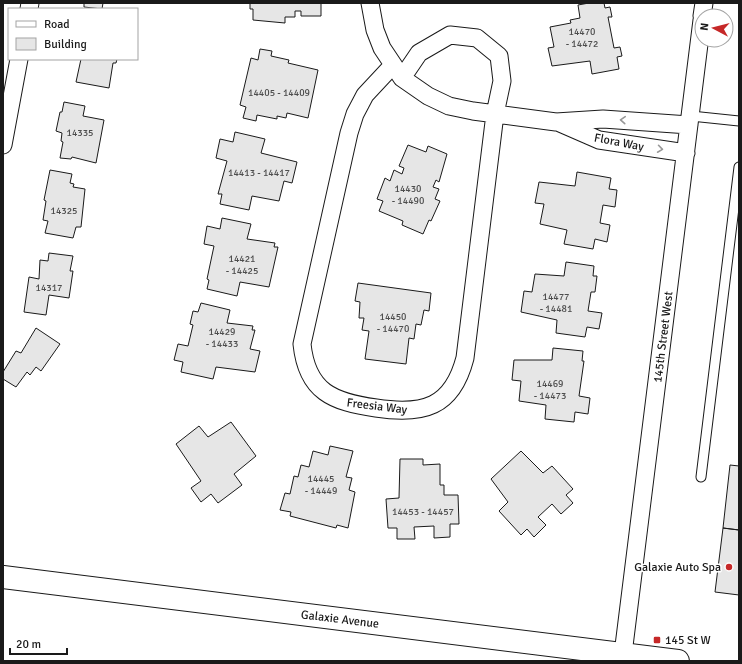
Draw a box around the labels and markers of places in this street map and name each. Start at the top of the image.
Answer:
place label: Galaxie Auto Spa [634,560,721,575]
marker: Galaxie Auto Spa [724,562,734,572]
place label: 145 St W [665,633,711,648]
marker: 145 St W [652,635,662,645]

